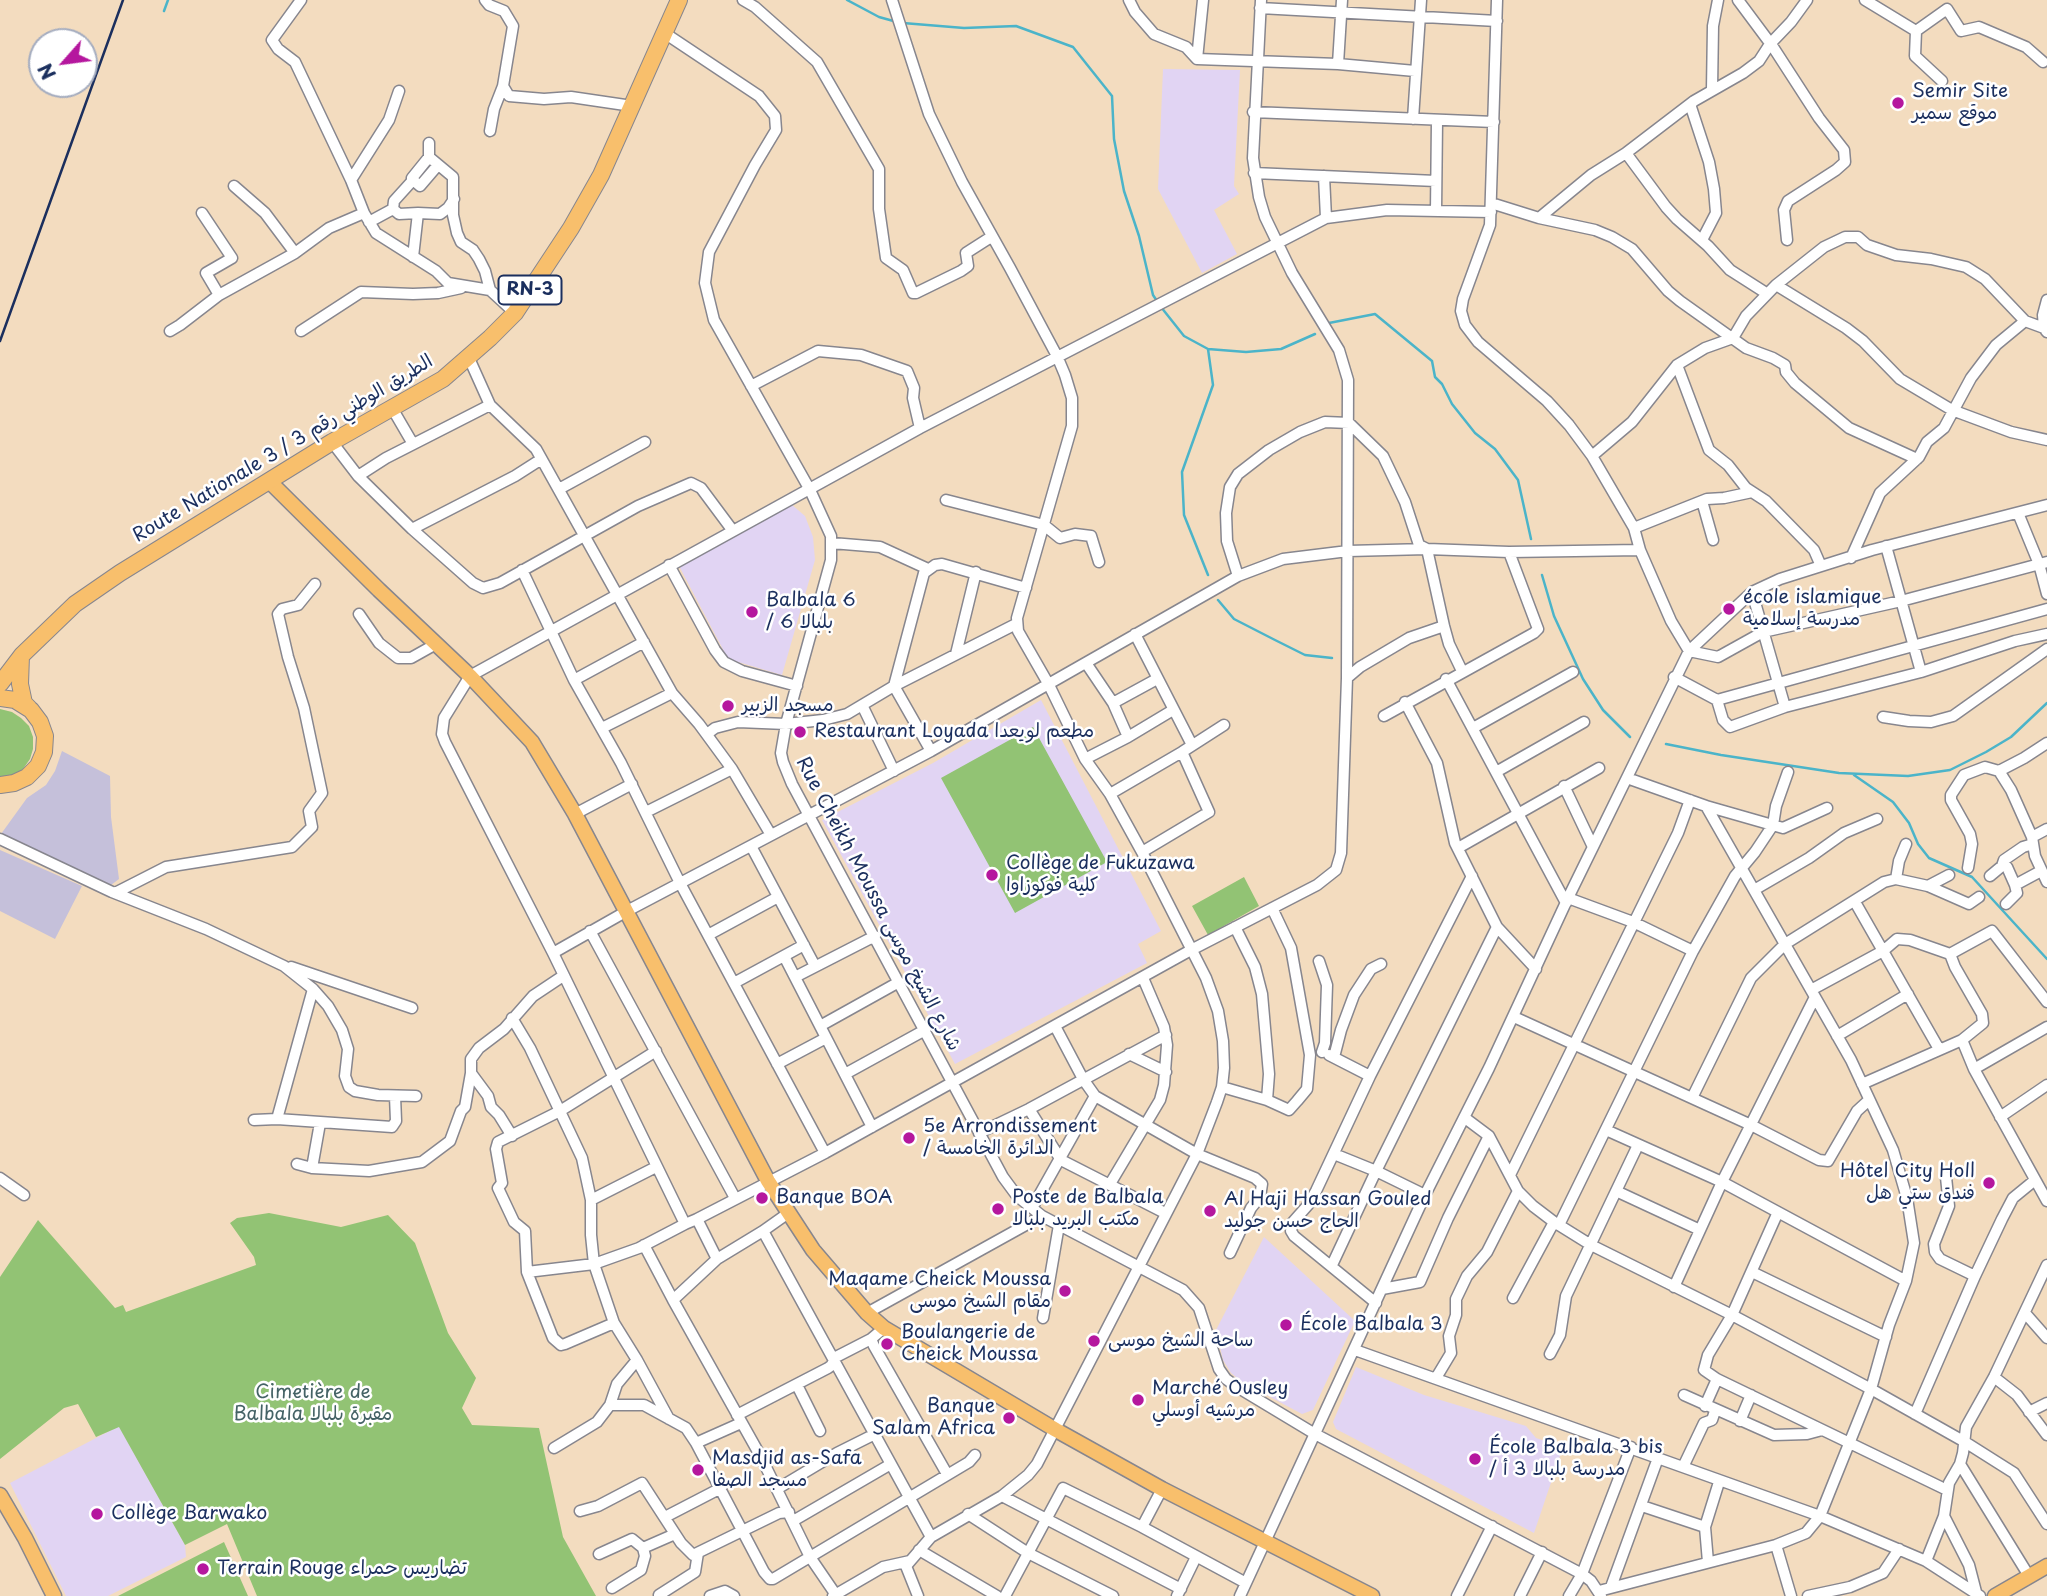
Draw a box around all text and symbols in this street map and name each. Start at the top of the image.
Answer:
north arrow [28,28,98,98]
text: N [30,59,62,85]
place label: Semir Site موقع سمير [1912,81,2008,125]
marker: Semir Site موقع سمير [1890,95,1906,111]
road number: RN-3 [498,276,562,304]
street label: Route Nationale 3 / الطريق الوطني رقم 3 [129,350,437,548]
place label: école islamique مدرسة إسلامية [1743,587,1882,631]
place label: Balbala 6 / بلبالا 6 [766,590,856,634]
marker: école islamique مدرسة إسلامية [1721,601,1737,617]
marker: Balbala 6 / بلبالا 6 [744,604,760,620]
place label: مسجد الزبير [742,695,833,717]
marker: مسجد الزبير [720,698,736,714]
place label: Restaurant Loyada مطعم لويعدا [814,721,1094,743]
marker: Restaurant Loyada مطعم لويعدا [792,724,808,740]
street label: Rue Cheikh Moussa شارع الشيخ موسى [791,753,965,1055]
place label: Collège de Fukuzawa كلية فوكوزاوا [1006,853,1195,897]
marker: Collège de Fukuzawa كلية فوكوزاوا [984,867,1000,883]
place label: 5e Arrondissement / الدائرة الخامسة [923,1116,1097,1160]
marker: 5e Arrondissement / الدائرة الخامسة [901,1130,917,1146]
place label: Hôtel City Holl فندق ستي هل [1840,1161,1975,1205]
marker: Hôtel City Holl فندق ستي هل [1981,1175,1997,1191]
place label: Banque BOA [776,1187,892,1209]
place label: Poste de Balbala مكتب البريد بلبالا [1012,1187,1163,1231]
place label: Al Haji Hassan Gouled الحاج حسن جوليد [1224,1189,1431,1233]
marker: Banque BOA [754,1190,770,1206]
marker: Poste de Balbala مكتب البريد بلبالا [990,1201,1006,1217]
marker: Al Haji Hassan Gouled الحاج حسن جوليد [1202,1203,1218,1219]
place label: Maqame Cheick Moussa مقام الشيخ موسى [828,1269,1051,1313]
marker: Maqame Cheick Moussa مقام الشيخ موسى [1057,1283,1073,1299]
place label: École Balbala 3 [1300,1314,1442,1336]
marker: École Balbala 3 [1278,1317,1294,1333]
place label: Boulangerie de Cheick Moussa [901,1322,1038,1366]
place label: ساحة الشيخ موسى [1108,1330,1253,1352]
marker: ساحة الشيخ موسى [1086,1333,1102,1349]
marker: Boulangerie de Cheick Moussa [879,1336,895,1352]
place label: Marché Ousley مرشيه أوسلي [1152,1378,1288,1422]
park label: Cimetière de Balbala مقبرة بلبالا [234,1382,392,1426]
marker: Marché Ousley مرشيه أوسلي [1130,1392,1146,1408]
place label: Banque Salam Africa [872,1396,995,1440]
marker: Banque Salam Africa [1001,1410,1017,1426]
place label: École Balbala 3 bis / مدرسة بلبالا 3 أ [1489,1437,1663,1481]
place label: Masdjid as-Safa مسجد الصفا [712,1448,862,1492]
marker: École Balbala 3 bis / مدرسة بلبالا 3 أ [1467,1451,1483,1467]
marker: Masdjid as-Safa مسجد الصفا [690,1462,706,1478]
place label: Collège Barwako [111,1503,267,1525]
marker: Collège Barwako [89,1506,105,1522]
place label: Terrain Rouge تضاريس حمراء [217,1558,467,1580]
marker: Terrain Rouge تضاريس حمراء [195,1561,211,1577]

